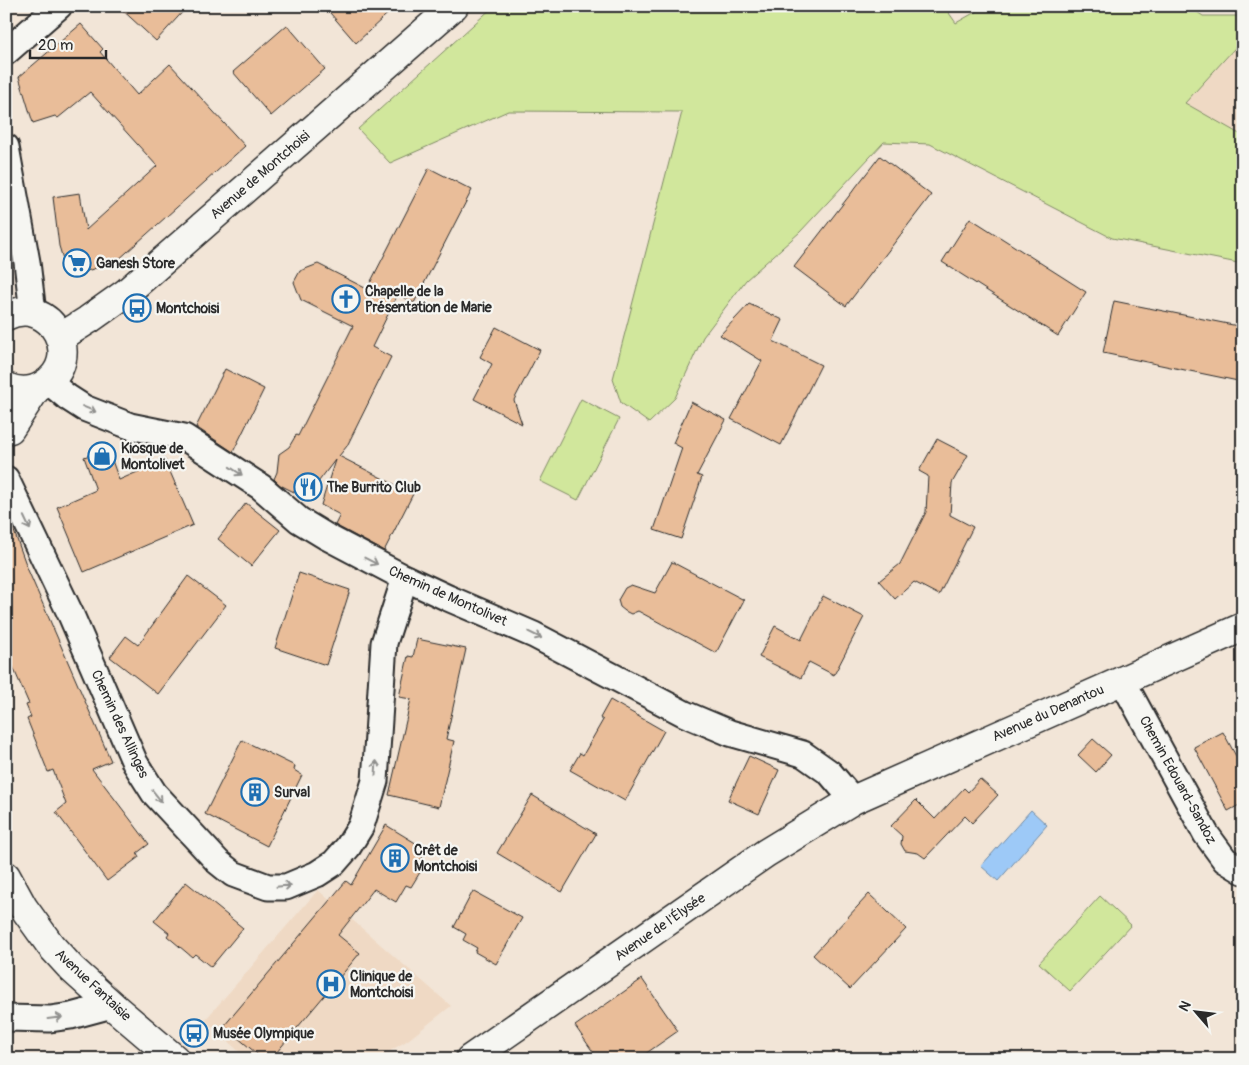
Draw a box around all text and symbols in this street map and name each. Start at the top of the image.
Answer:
scale bar [30,28,106,60]
text: 20 m [38,36,73,55]
street label: Avenue de Montchoisi [207,127,314,223]
supermarket icon: Ganesh Store [62,248,92,278]
place label: Ganesh Store [96,255,176,272]
place label: Chapelle de la Présentation de Marie [365,283,493,316]
church icon: Chapelle de la Présentation de Marie [331,284,361,314]
bus stop icon: Montchoisi [122,293,152,323]
place label: Montchoisi [156,300,220,317]
one-way arrow [81,405,96,415]
place label: Kiosque de Montolivet [121,440,185,473]
shop icon: Kiosque de Montolivet [87,441,117,471]
one-way arrow [229,466,243,476]
restaurant icon: The Burrito Club [293,472,323,502]
place label: The Burrito Club [326,479,421,496]
one-way arrow [23,515,32,530]
one-way arrow [364,556,379,566]
street label: Chemin de Montolivet [386,562,510,630]
one-way arrow [527,631,542,641]
street label: Chemin des Allinges [88,667,153,781]
street label: Avenue du Denantou [990,681,1106,745]
street label: Chemin Edouard-Sandoz [1136,713,1220,847]
one-way arrow [371,760,381,776]
building icon: Surval [240,777,270,807]
place label: Surval [274,784,310,801]
one-way arrow [152,789,163,802]
place label: Crêt de Montchoisi [414,842,478,875]
building icon: Crêt de Montchoisi [380,843,410,873]
one-way arrow [275,881,291,891]
street label: Avenue de l'Élysée [611,889,709,965]
street label: Avenue Fantaisie [51,945,135,1025]
place label: Clinique de Montchoisi [350,968,414,1001]
hospital icon: Clinique de Montchoisi [316,969,346,999]
north arrow [1172,988,1222,1038]
text: N [1175,998,1195,1014]
one-way arrow [47,1013,63,1023]
bus stop icon: Musée Olympique [179,1018,209,1048]
place label: Musée Olympique [213,1025,315,1042]

